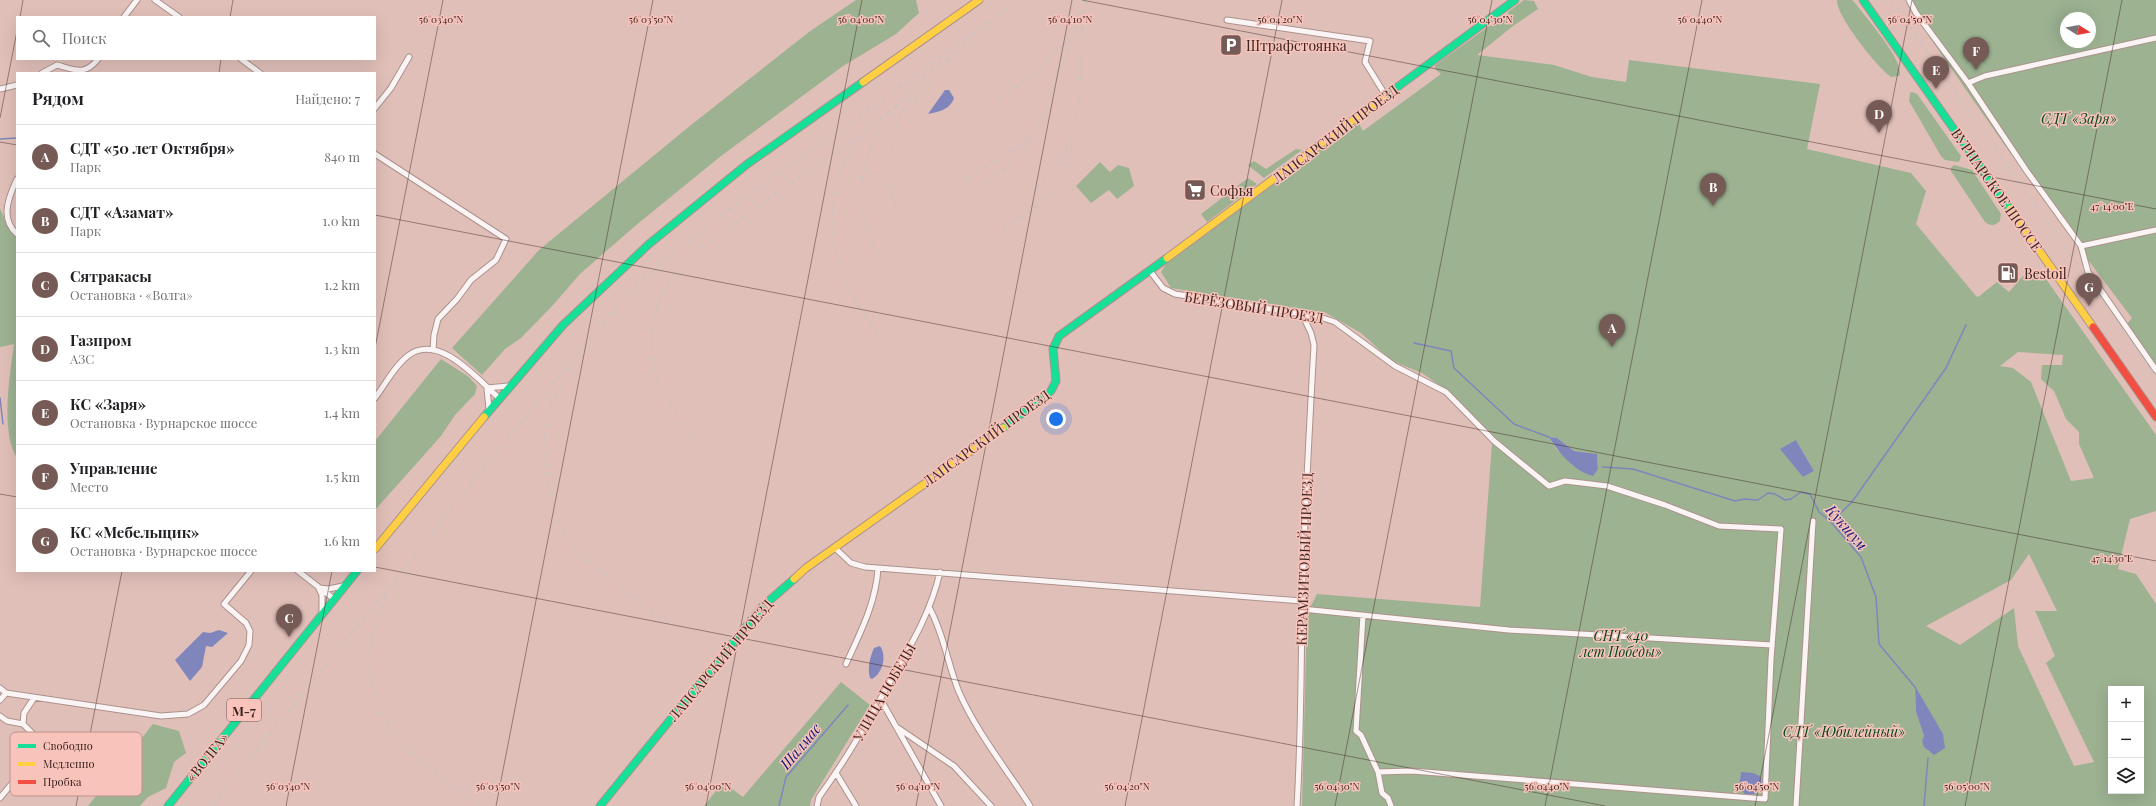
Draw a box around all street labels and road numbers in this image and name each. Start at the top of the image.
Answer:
street label: ЛАПСАРСКИЙ ПРОЕЗД [1267,80,1402,188]
street label: ВУРНАРСКОЕ ШОССЕ [1947,125,2047,255]
street label: БЕРЁЗОВЫЙ ПРОЕЗД [1183,287,1325,327]
street label: ЛАПСАРСКИЙ ПРОЕЗД [917,385,1054,491]
street label: КЕРАМЗИТОВЫЙ ПРОЕЗД [1291,472,1317,646]
street label: ЛАПСАРСКИЙ ПРОЕЗД [663,595,777,726]
street label: УЛИЦА ПОБЕДЫ [848,639,920,745]
road number: М-7 [227,699,261,721]
street label: «ВОЛГА» [181,729,233,785]

